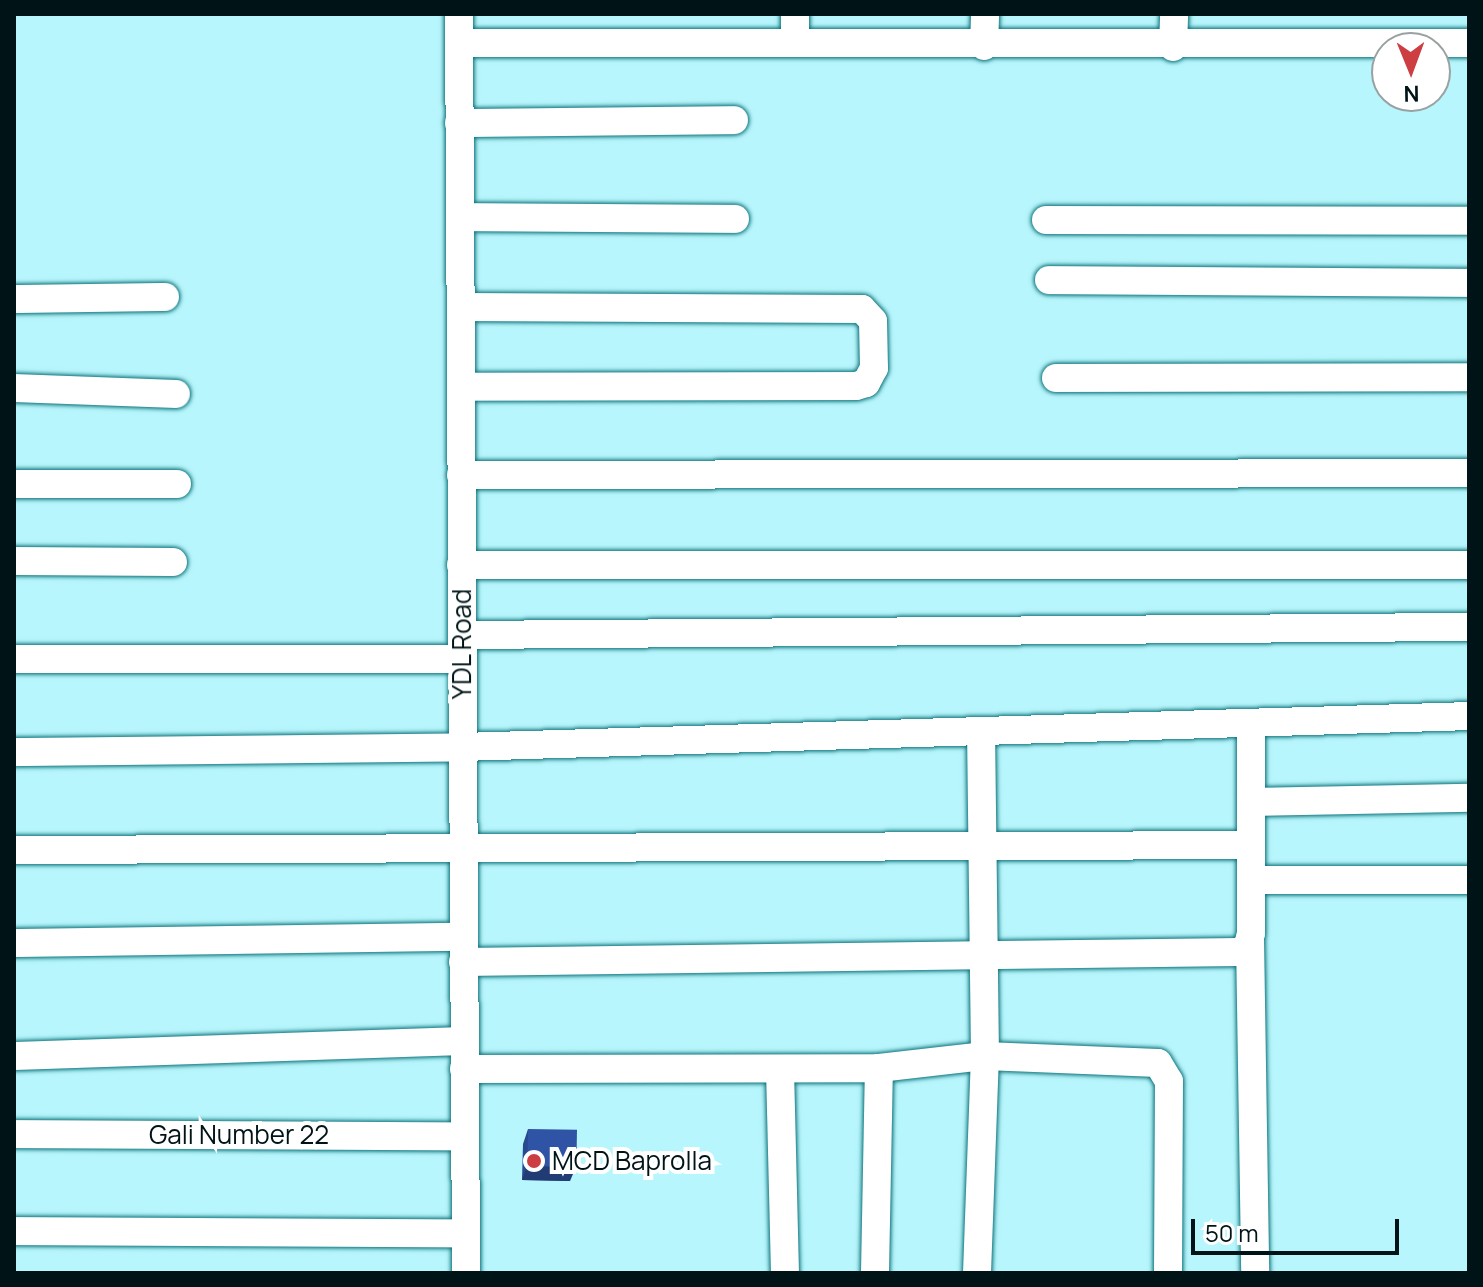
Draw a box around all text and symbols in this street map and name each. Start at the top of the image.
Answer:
north arrow [1371,32,1451,112]
text: N [1403,79,1420,109]
street label: YDL Road [446,588,478,700]
street label: Gali Number 22 [149,1119,329,1151]
place label: MCD Baprolla [552,1145,712,1177]
marker: MCD Baprolla [523,1150,545,1172]
scale bar [1195,1203,1403,1253]
text: 50 m [1205,1216,1259,1249]

